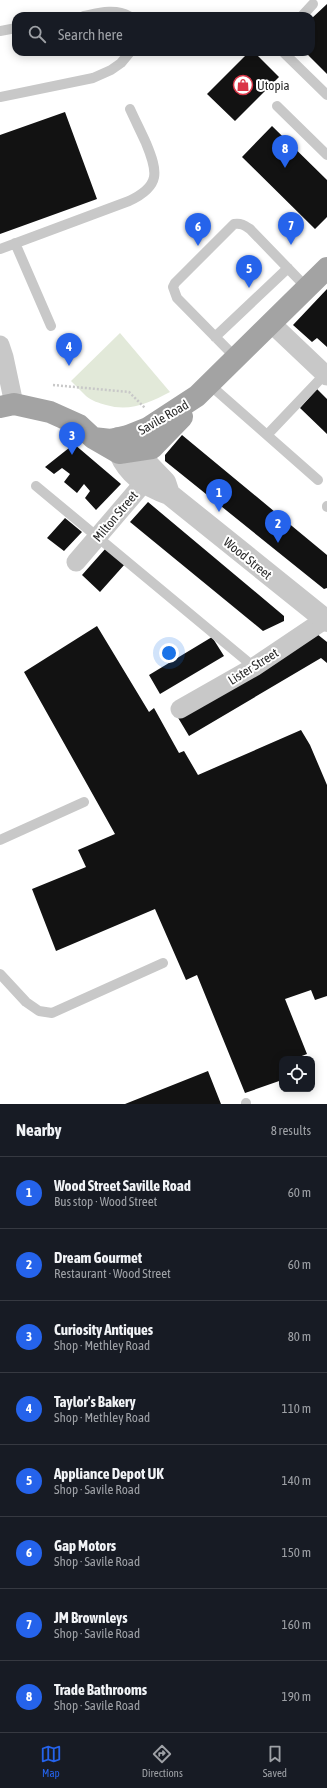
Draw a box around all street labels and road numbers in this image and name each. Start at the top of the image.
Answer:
street label: Savile Road [135,397,191,438]
street label: Milton Street [90,488,141,545]
street label: Wood Street [221,534,275,583]
street label: Lister Street [225,645,281,688]

